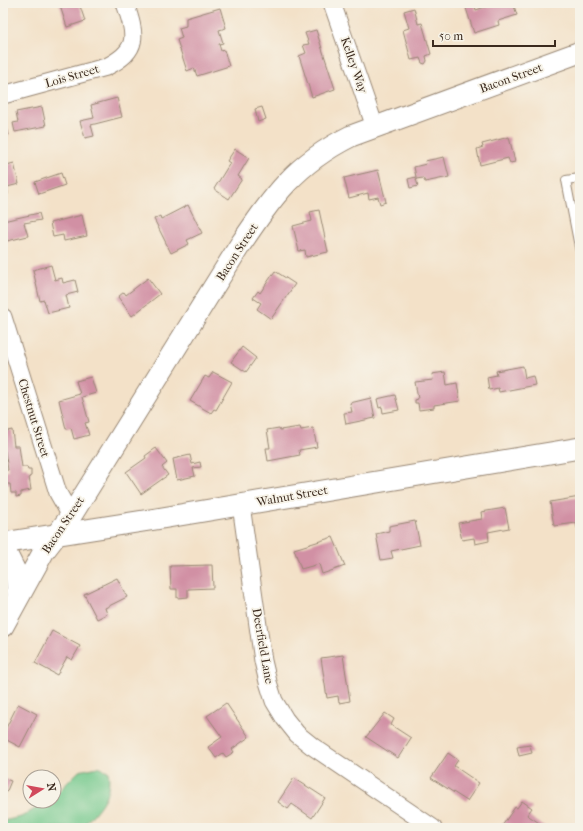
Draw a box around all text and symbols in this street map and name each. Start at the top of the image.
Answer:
scale bar [433,22,555,48]
text: 50 m [439,29,463,43]
street label: Kelley Way [338,35,370,95]
street label: Bacon Street [478,60,545,96]
street label: Lois Street [43,61,101,90]
street label: Bacon Street [213,220,261,283]
street label: Chestnut Street [15,377,53,460]
street label: Walnut Street [254,483,329,509]
street label: Bacon Street [39,493,88,556]
street label: Deerfield Lane [249,607,277,685]
north arrow [22,769,62,809]
text: N [44,782,59,793]

